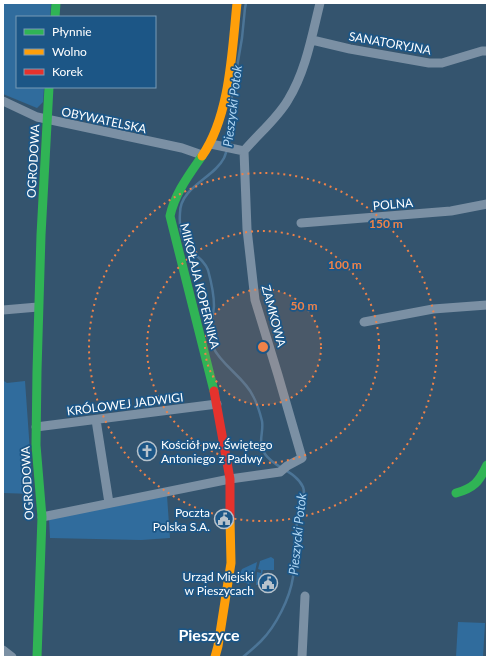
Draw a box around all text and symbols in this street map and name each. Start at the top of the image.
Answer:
legend [16,16,156,88]
text: Płynnie [52,24,92,39]
street label: SANATORYJNA [348,28,433,58]
text: Wolno [52,44,87,59]
water label: Pieszycki Potok [219,63,245,148]
text: Korek [52,64,84,79]
street label: OBYWATELSKA [60,104,149,137]
street label: OGRODOWA [24,123,42,198]
street label: POLNA [372,195,415,213]
text: 150 m [369,216,403,231]
street label: MIKOŁAJA KOPERNIKA [177,222,223,351]
text: 100 m [328,257,362,272]
street label: ZAMKOWA [259,283,290,349]
text: 50 m [291,298,317,313]
centre of rings [256,340,270,354]
street label: KRÓLOWEJ JADWIGI [66,389,184,419]
place label: Kościół pw. Świętego Antoniego z Padwy [161,437,273,466]
church icon: Kościół pw. Świętego Antoniego z Padwy [136,440,158,462]
street label: OGRODOWA [18,445,36,520]
water label: Pieszycki Potok [285,491,309,576]
place label: Poczta Polska S.A. [153,505,210,534]
public building icon: Poczta Polska S.A. [213,508,235,530]
place label: Urząd Miejski w Pieszycach [182,569,254,598]
public building icon: Urząd Miejski w Pieszycach [257,572,279,594]
district label: Pieszyce [178,625,240,644]

